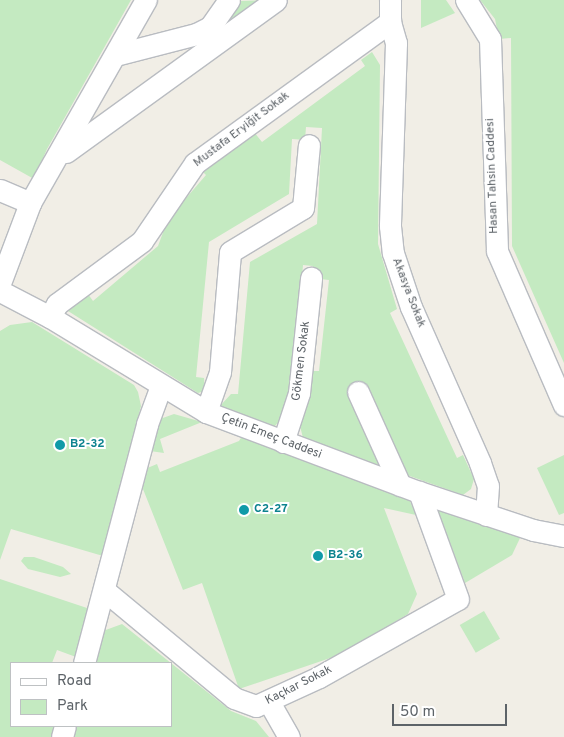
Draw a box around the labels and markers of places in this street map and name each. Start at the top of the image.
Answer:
place label: B2-32 [70,438,105,452]
marker: B2-32 [54,439,66,451]
place label: C2-27 [254,503,288,517]
marker: C2-27 [238,504,250,516]
place label: B2-36 [328,549,363,563]
marker: B2-36 [312,550,324,562]

